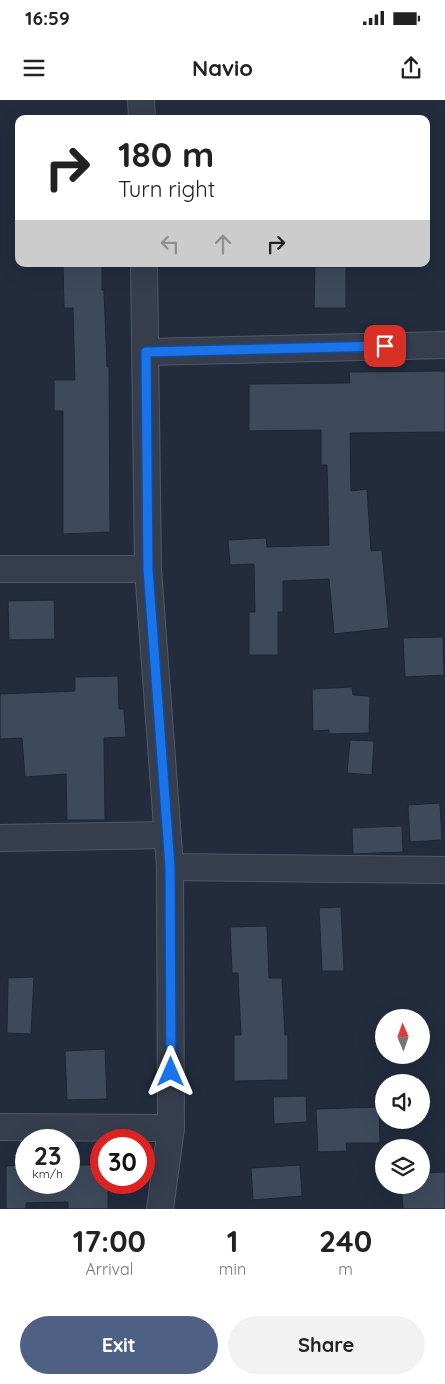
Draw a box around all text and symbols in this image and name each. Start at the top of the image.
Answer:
text: 16:59 [25,6,70,30]
icon: menu [20,54,48,82]
text: Navio [192,54,253,82]
icon: share [397,54,425,82]
text: 180 m [118,132,214,176]
icon: right [35,135,100,200]
text: Turn right [118,175,215,203]
icon: left [156,230,184,258]
icon: ahead [209,230,237,258]
icon: right [262,230,290,258]
pin [364,325,406,367]
icon: arrive [371,332,399,360]
north arrow [375,1009,430,1064]
map controls [375,1009,430,1194]
position arrow [144,1045,196,1097]
button: sound [375,1074,430,1129]
speed limit sign: 30 [90,1129,155,1194]
button: layers [375,1139,430,1194]
text: 23 [34,1140,61,1171]
text: km/h [32,1166,63,1181]
text: 17:00 [73,1222,146,1260]
text: 1 [227,1222,238,1260]
text: 240 [319,1222,372,1260]
text: Arrival [85,1259,133,1279]
text: min [219,1259,246,1279]
text: m [338,1259,353,1279]
button: Exit [20,1316,218,1374]
button: Share [228,1316,425,1374]

